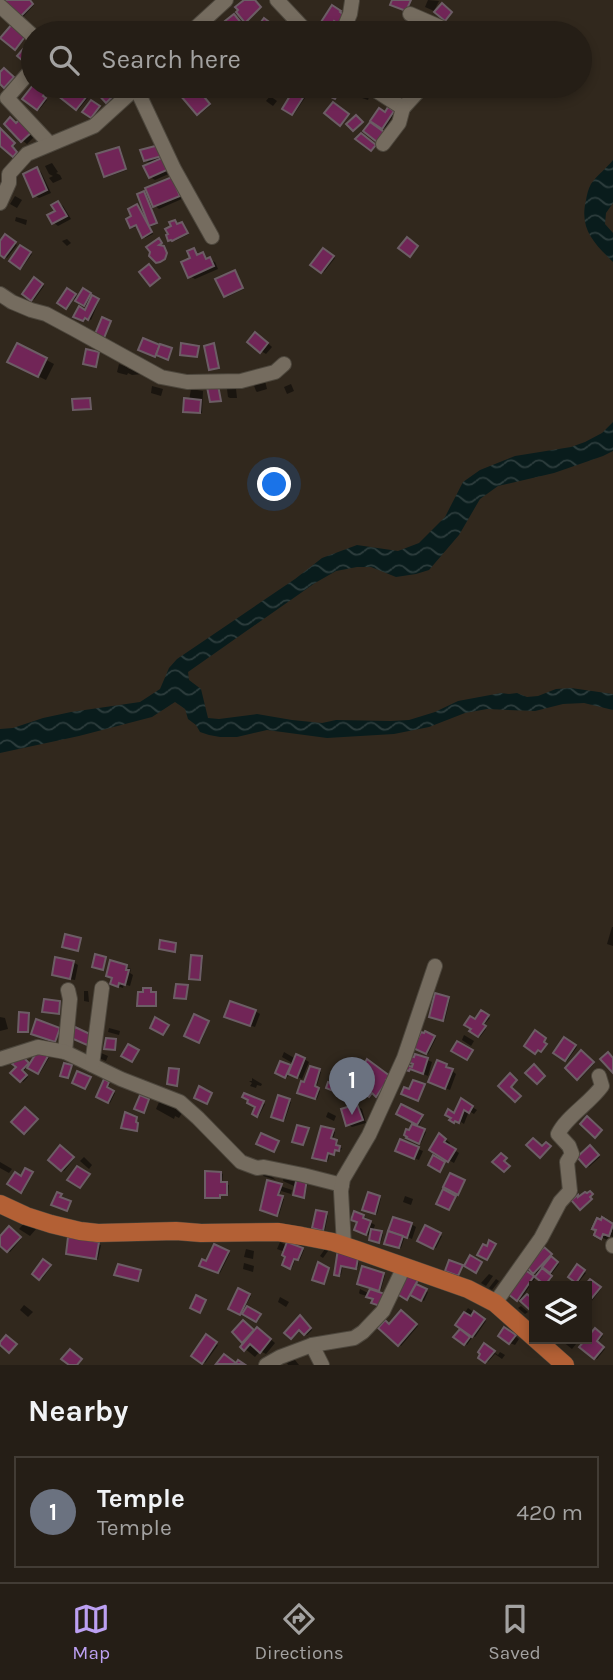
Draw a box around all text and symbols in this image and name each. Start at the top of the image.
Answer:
search box [21,21,592,98]
icon: search [45,41,83,79]
text: Search here [101,44,241,75]
your location [257,467,291,501]
pin: 1 [329,1057,375,1115]
map controls [529,1281,592,1344]
button: layers [529,1281,592,1344]
text: Nearby [28,1393,128,1429]
text: Temple [97,1483,185,1514]
text: 1 [49,1499,57,1526]
text: 420 m [516,1499,583,1526]
text: Temple [97,1514,172,1541]
tab: Map [72,1600,110,1664]
tab: Directions [255,1600,344,1664]
tab: Saved [488,1600,541,1664]

